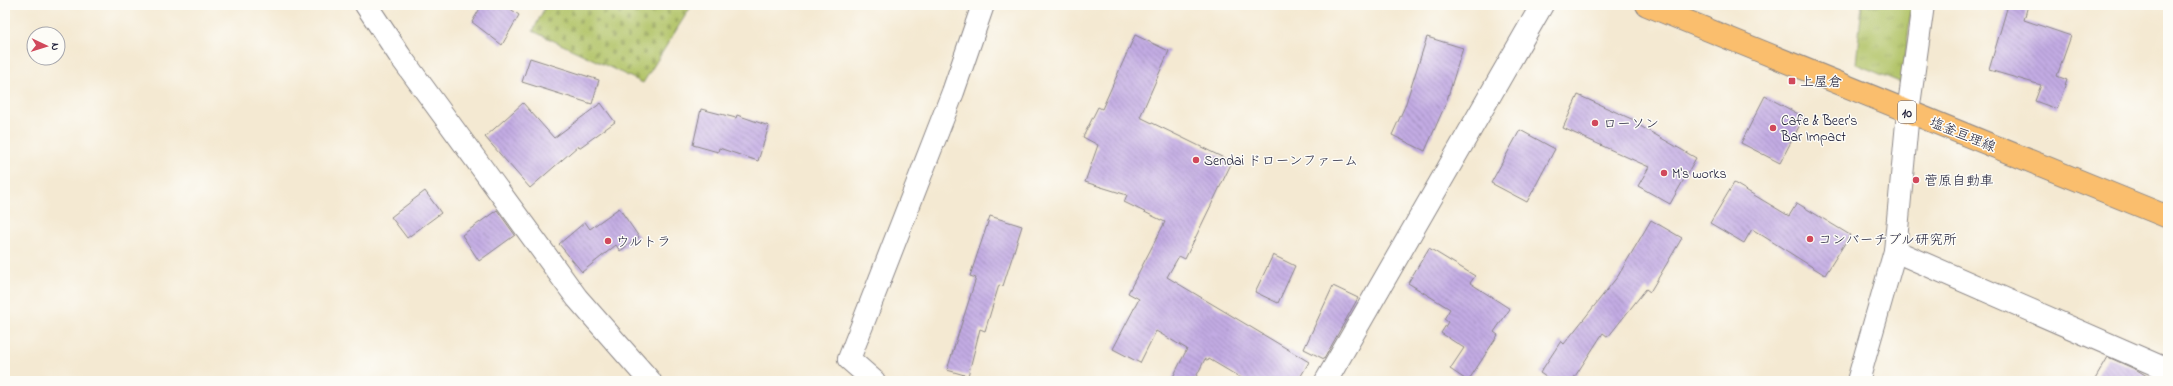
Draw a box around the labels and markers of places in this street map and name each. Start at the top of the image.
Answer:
place label: 上屋倉 [1800,72,1842,93]
marker: 上屋倉 [1787,76,1797,86]
place label: Cafe & Beer's Bar Impact [1780,111,1857,148]
place label: ローソン [1603,114,1659,135]
marker: ローソン [1590,118,1600,128]
marker: Cafe & Beer's Bar Impact [1768,123,1778,133]
place label: Sendai ドローンファーム [1204,151,1358,172]
marker: Sendai ドローンファーム [1191,155,1201,165]
place label: M's works [1672,164,1727,185]
marker: M's works [1659,168,1669,178]
place label: 菅原自動車 [1924,171,1994,192]
marker: 菅原自動車 [1911,175,1921,185]
place label: コンバーチブル研究所 [1818,230,1957,251]
place label: ウルトラ [616,232,671,253]
marker: コンバーチブル研究所 [1805,234,1815,244]
marker: ウルトラ [603,236,613,246]

